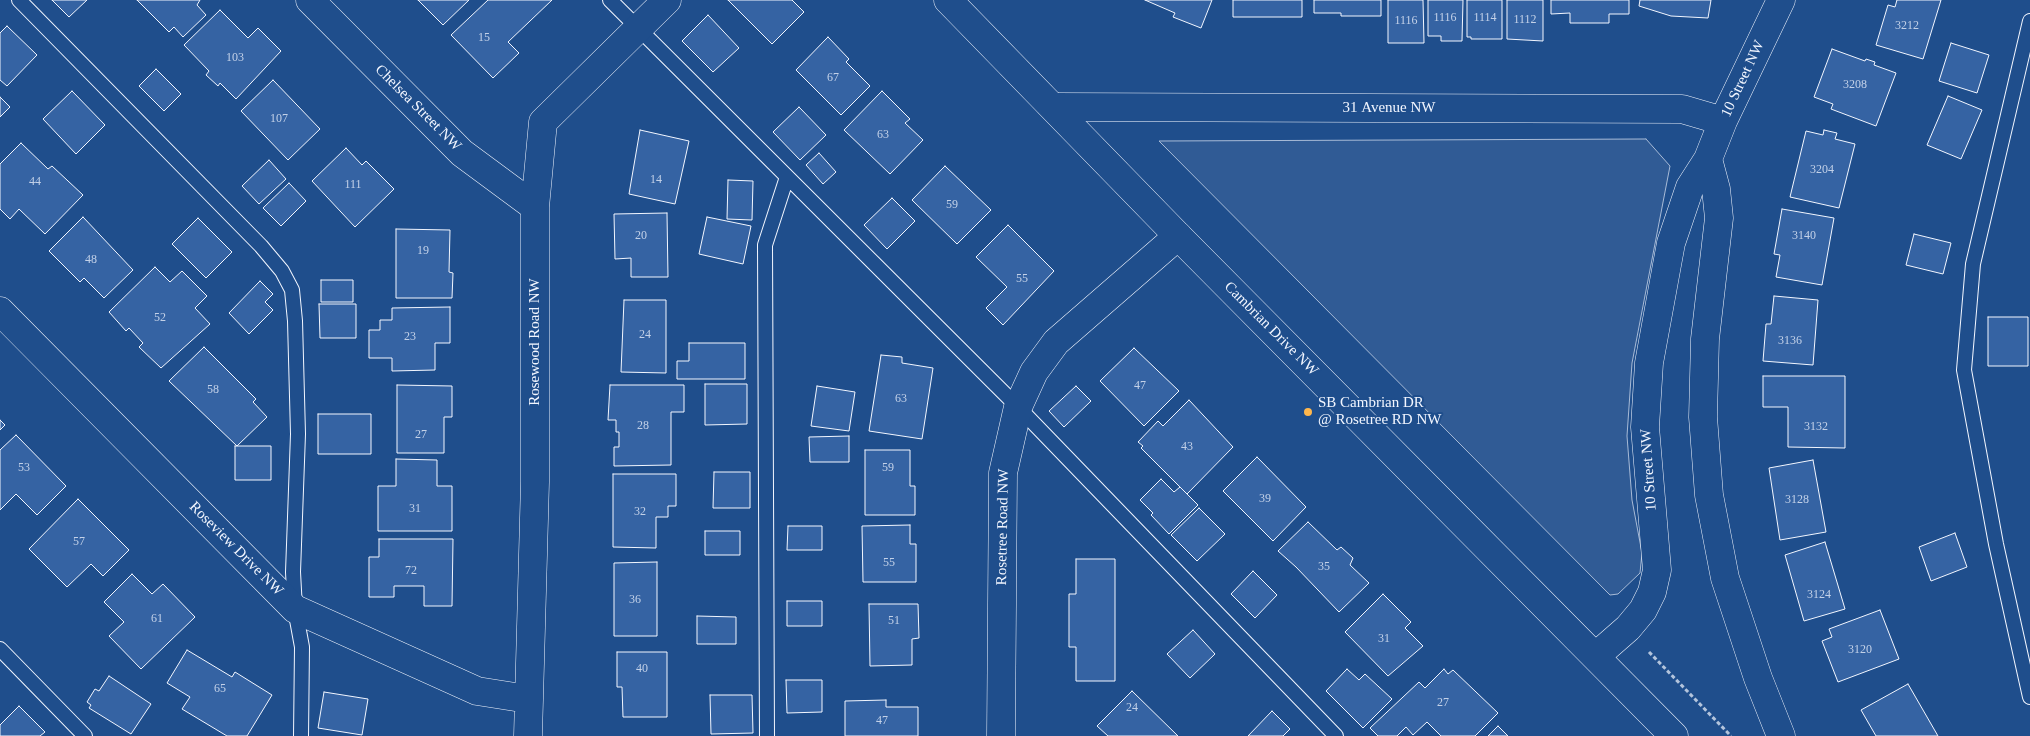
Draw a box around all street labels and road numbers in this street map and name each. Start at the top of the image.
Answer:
street label: 10 Street NW [1717,38,1769,120]
street label: Chelsea Street NW [371,61,465,155]
street label: 31 Avenue NW [1342,99,1436,117]
street label: Rosewood Road NW [526,278,544,406]
street label: Cambrian Drive NW [1220,278,1322,380]
street label: 10 Street NW [1637,428,1661,512]
street label: Rosetree Road NW [993,469,1013,585]
street label: Roseview Drive NW [185,498,287,600]

